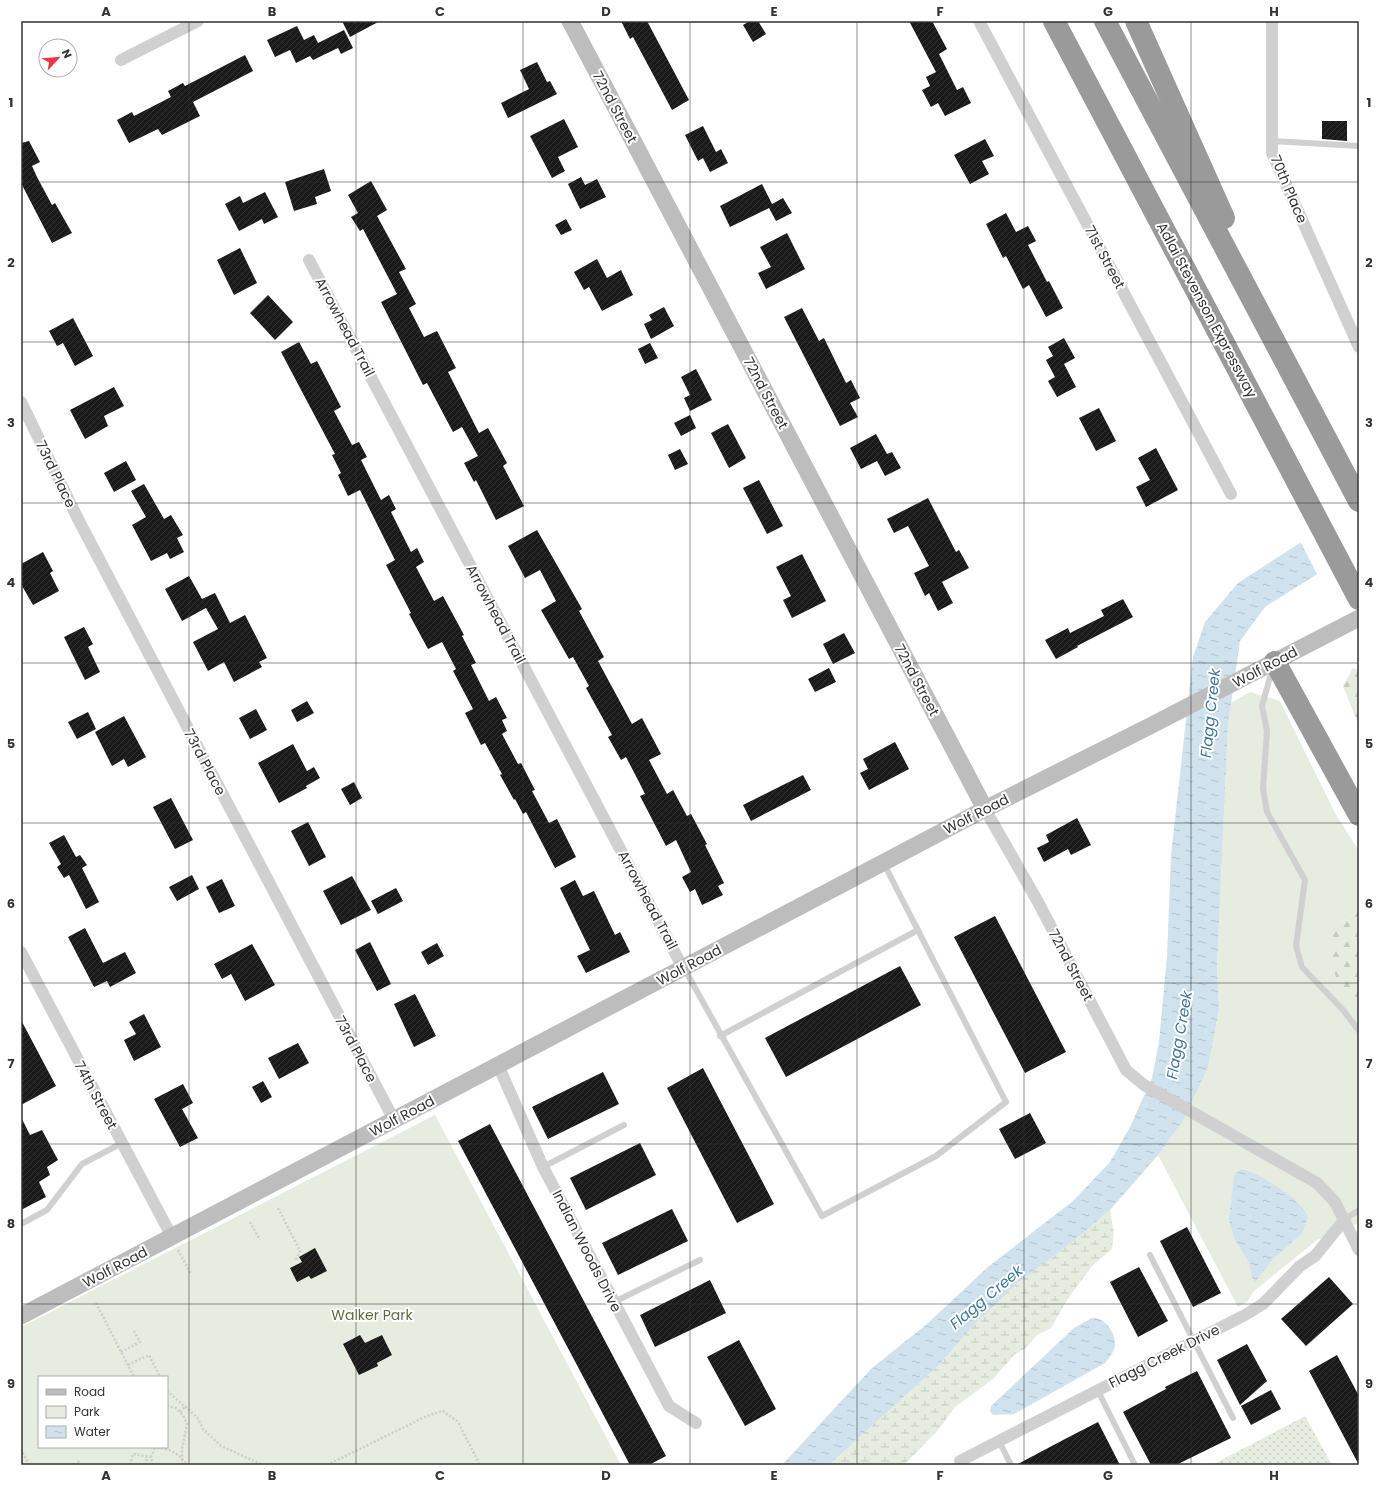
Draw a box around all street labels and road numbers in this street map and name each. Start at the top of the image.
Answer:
street label: 72nd Street [588,67,642,147]
street label: 70th Place [1266,152,1312,227]
street label: Adlai Stevenson Expressway [1152,219,1262,401]
street label: 71st Street [1080,222,1130,292]
street label: Arrowhead Trail [310,274,380,380]
street label: 72nd Street [739,353,793,433]
street label: 73rd Place [31,437,81,511]
street label: Arrowhead Trail [461,561,531,667]
street label: 72nd Street [890,640,944,720]
street label: Wolf Road [1229,642,1301,692]
street label: 73rd Place [179,725,231,799]
street label: Wolf Road [940,789,1012,839]
street label: Arrowhead Trail [613,847,683,953]
street label: 72nd Street [1044,925,1098,1005]
street label: Wolf Road [653,940,725,990]
street label: 73rd Place [330,1012,382,1086]
street label: 74th Street [70,1057,122,1133]
street label: Wolf Road [366,1091,438,1141]
street label: Indian Woods Drive [548,1186,627,1316]
street label: Wolf Road [79,1242,151,1292]
street label: Flagg Creek Drive [1105,1319,1223,1393]

